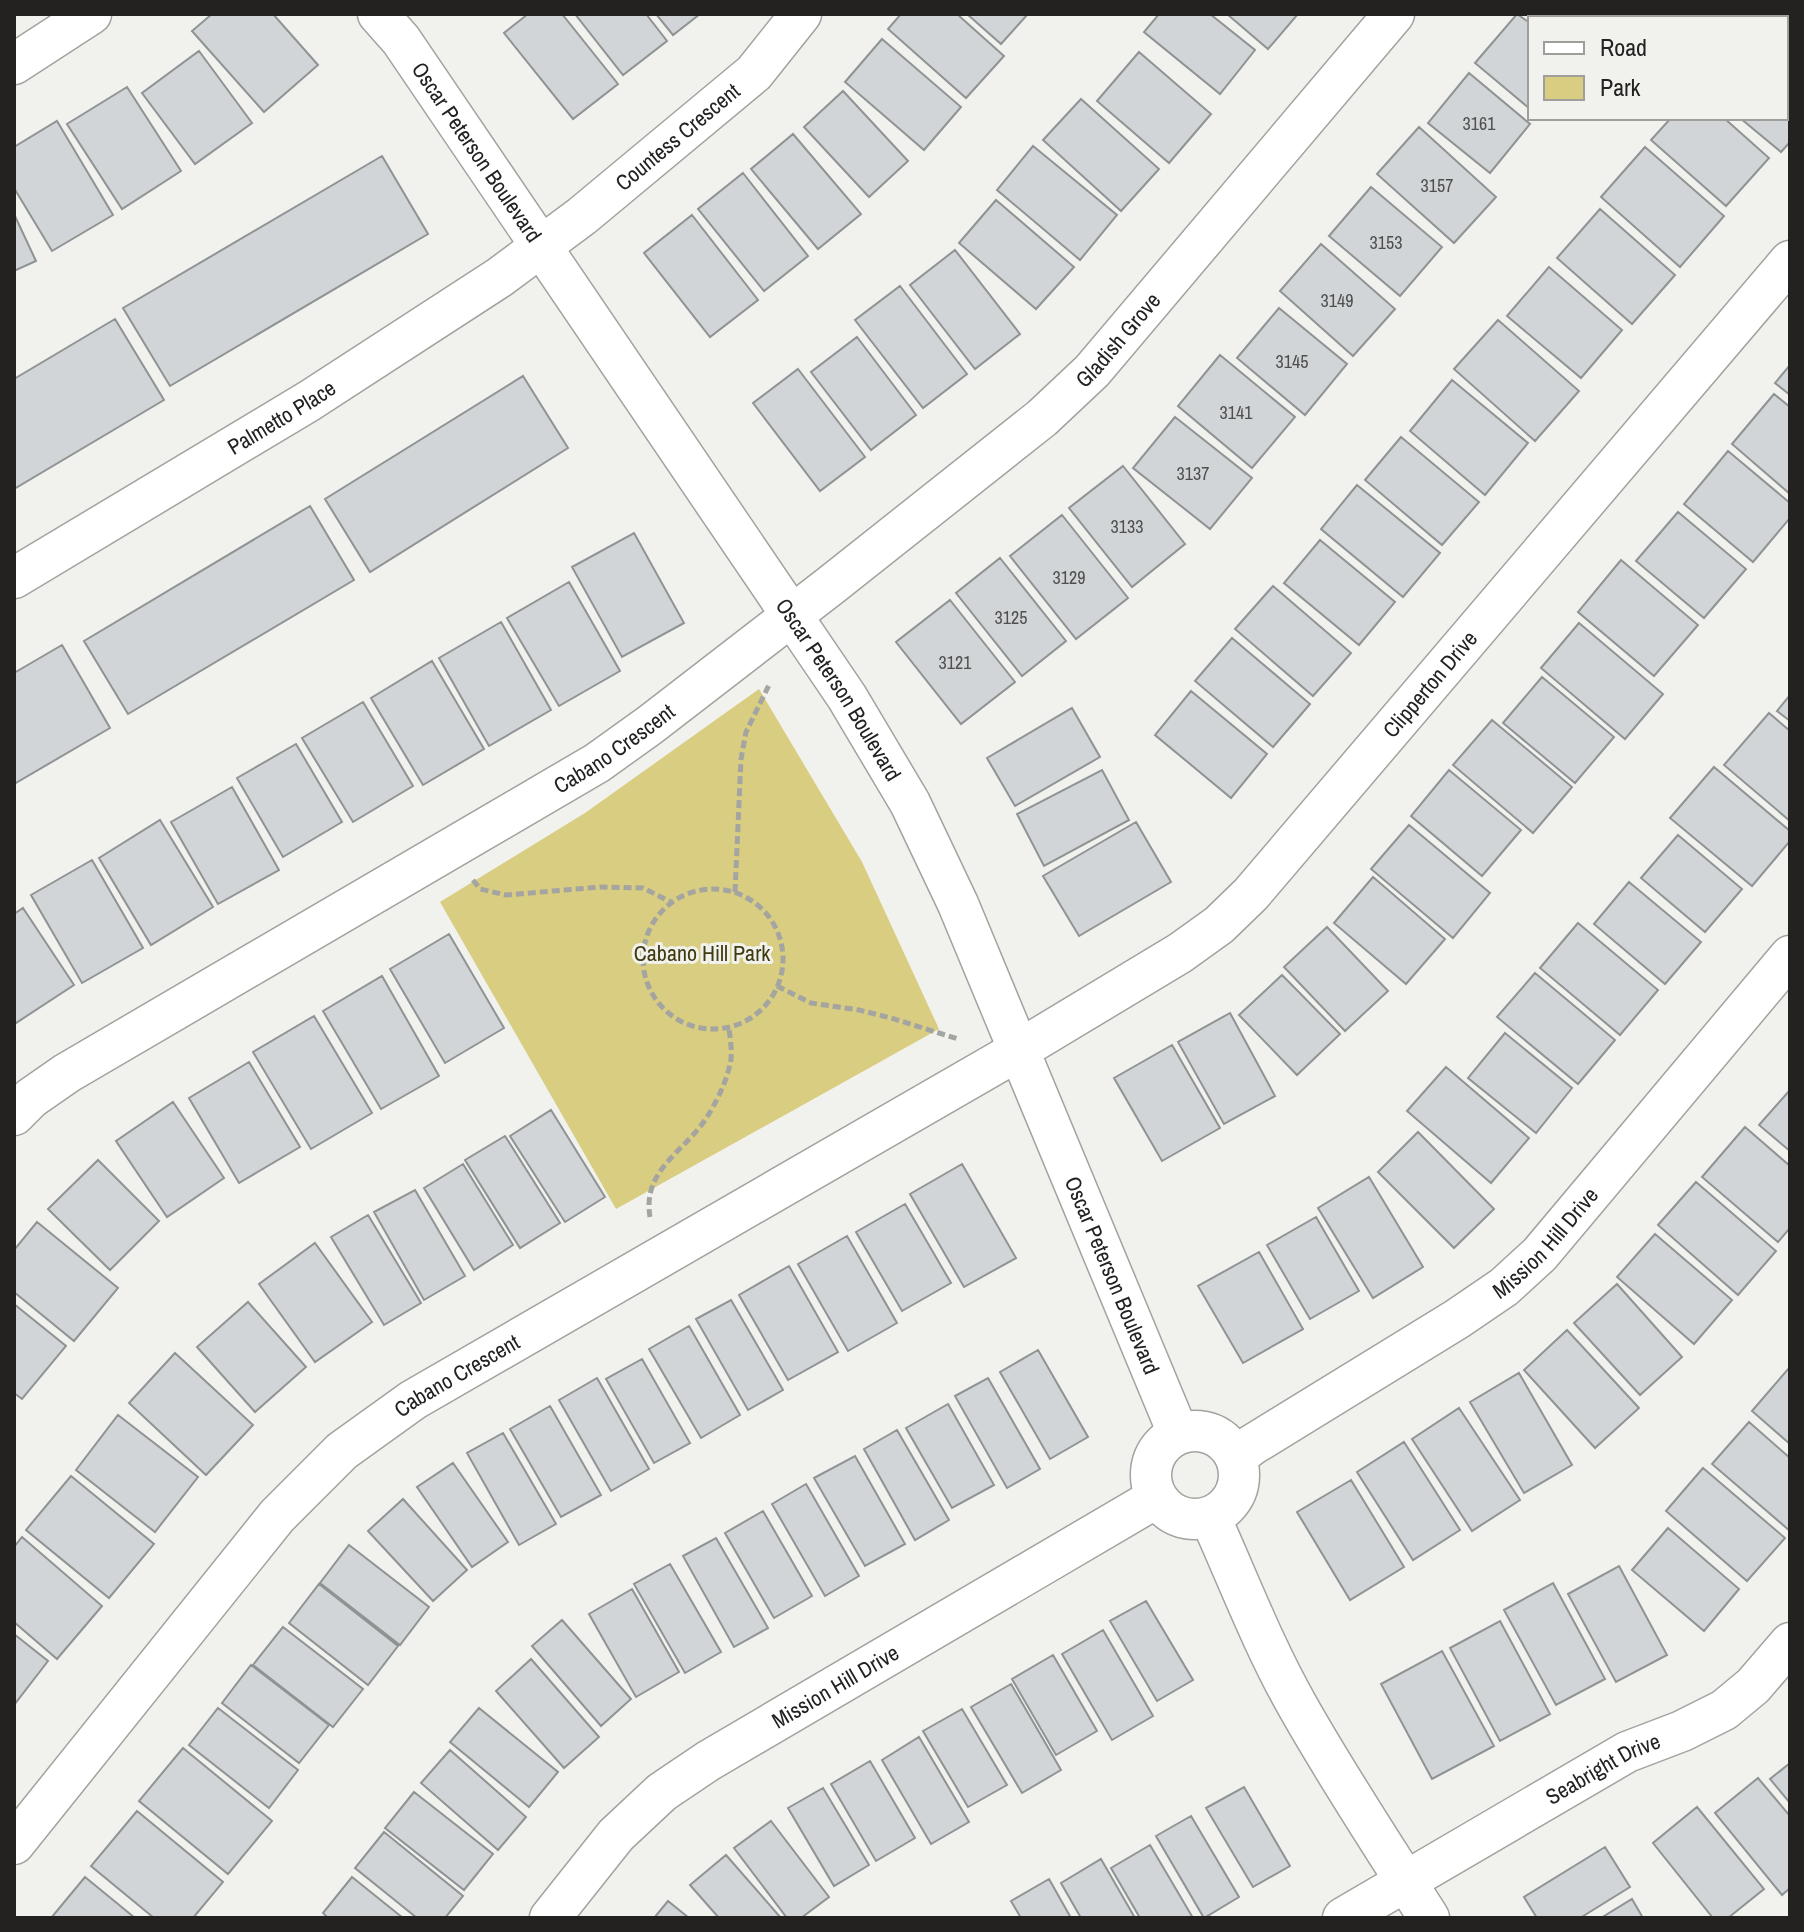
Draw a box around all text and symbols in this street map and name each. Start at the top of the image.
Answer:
legend [1528,16,1788,120]
text: Road [1600,31,1647,63]
street label: Oscar Peterson Boulevard [405,56,549,248]
text: Park [1600,71,1641,103]
street label: Countess Crescent [609,76,746,197]
house number: 3161 [1463,111,1496,136]
house number: 3157 [1421,173,1453,198]
house number: 3153 [1370,230,1402,255]
street label: Gladish Grove [1069,286,1167,394]
house number: 3149 [1321,288,1353,313]
house number: 3145 [1276,349,1308,374]
street label: Palmetto Place [222,373,341,462]
house number: 3141 [1220,400,1253,425]
house number: 3137 [1177,461,1209,486]
house number: 3133 [1111,514,1143,539]
house number: 3129 [1053,565,1085,590]
street label: Oscar Peterson Boulevard [769,592,909,786]
house number: 3125 [995,605,1027,630]
street label: Clipperton Drive [1376,624,1484,744]
house number: 3121 [939,650,972,675]
street label: Cabano Crescent [548,697,681,800]
park label: Cabano Hill Park [634,938,771,968]
street label: Oscar Peterson Boulevard [1058,1172,1167,1379]
street label: Mission Hill Drive [1487,1181,1605,1305]
street label: Cabano Crescent [388,1327,525,1424]
street label: Mission Hill Drive [766,1637,904,1735]
street label: Seabright Drive [1540,1726,1664,1811]

